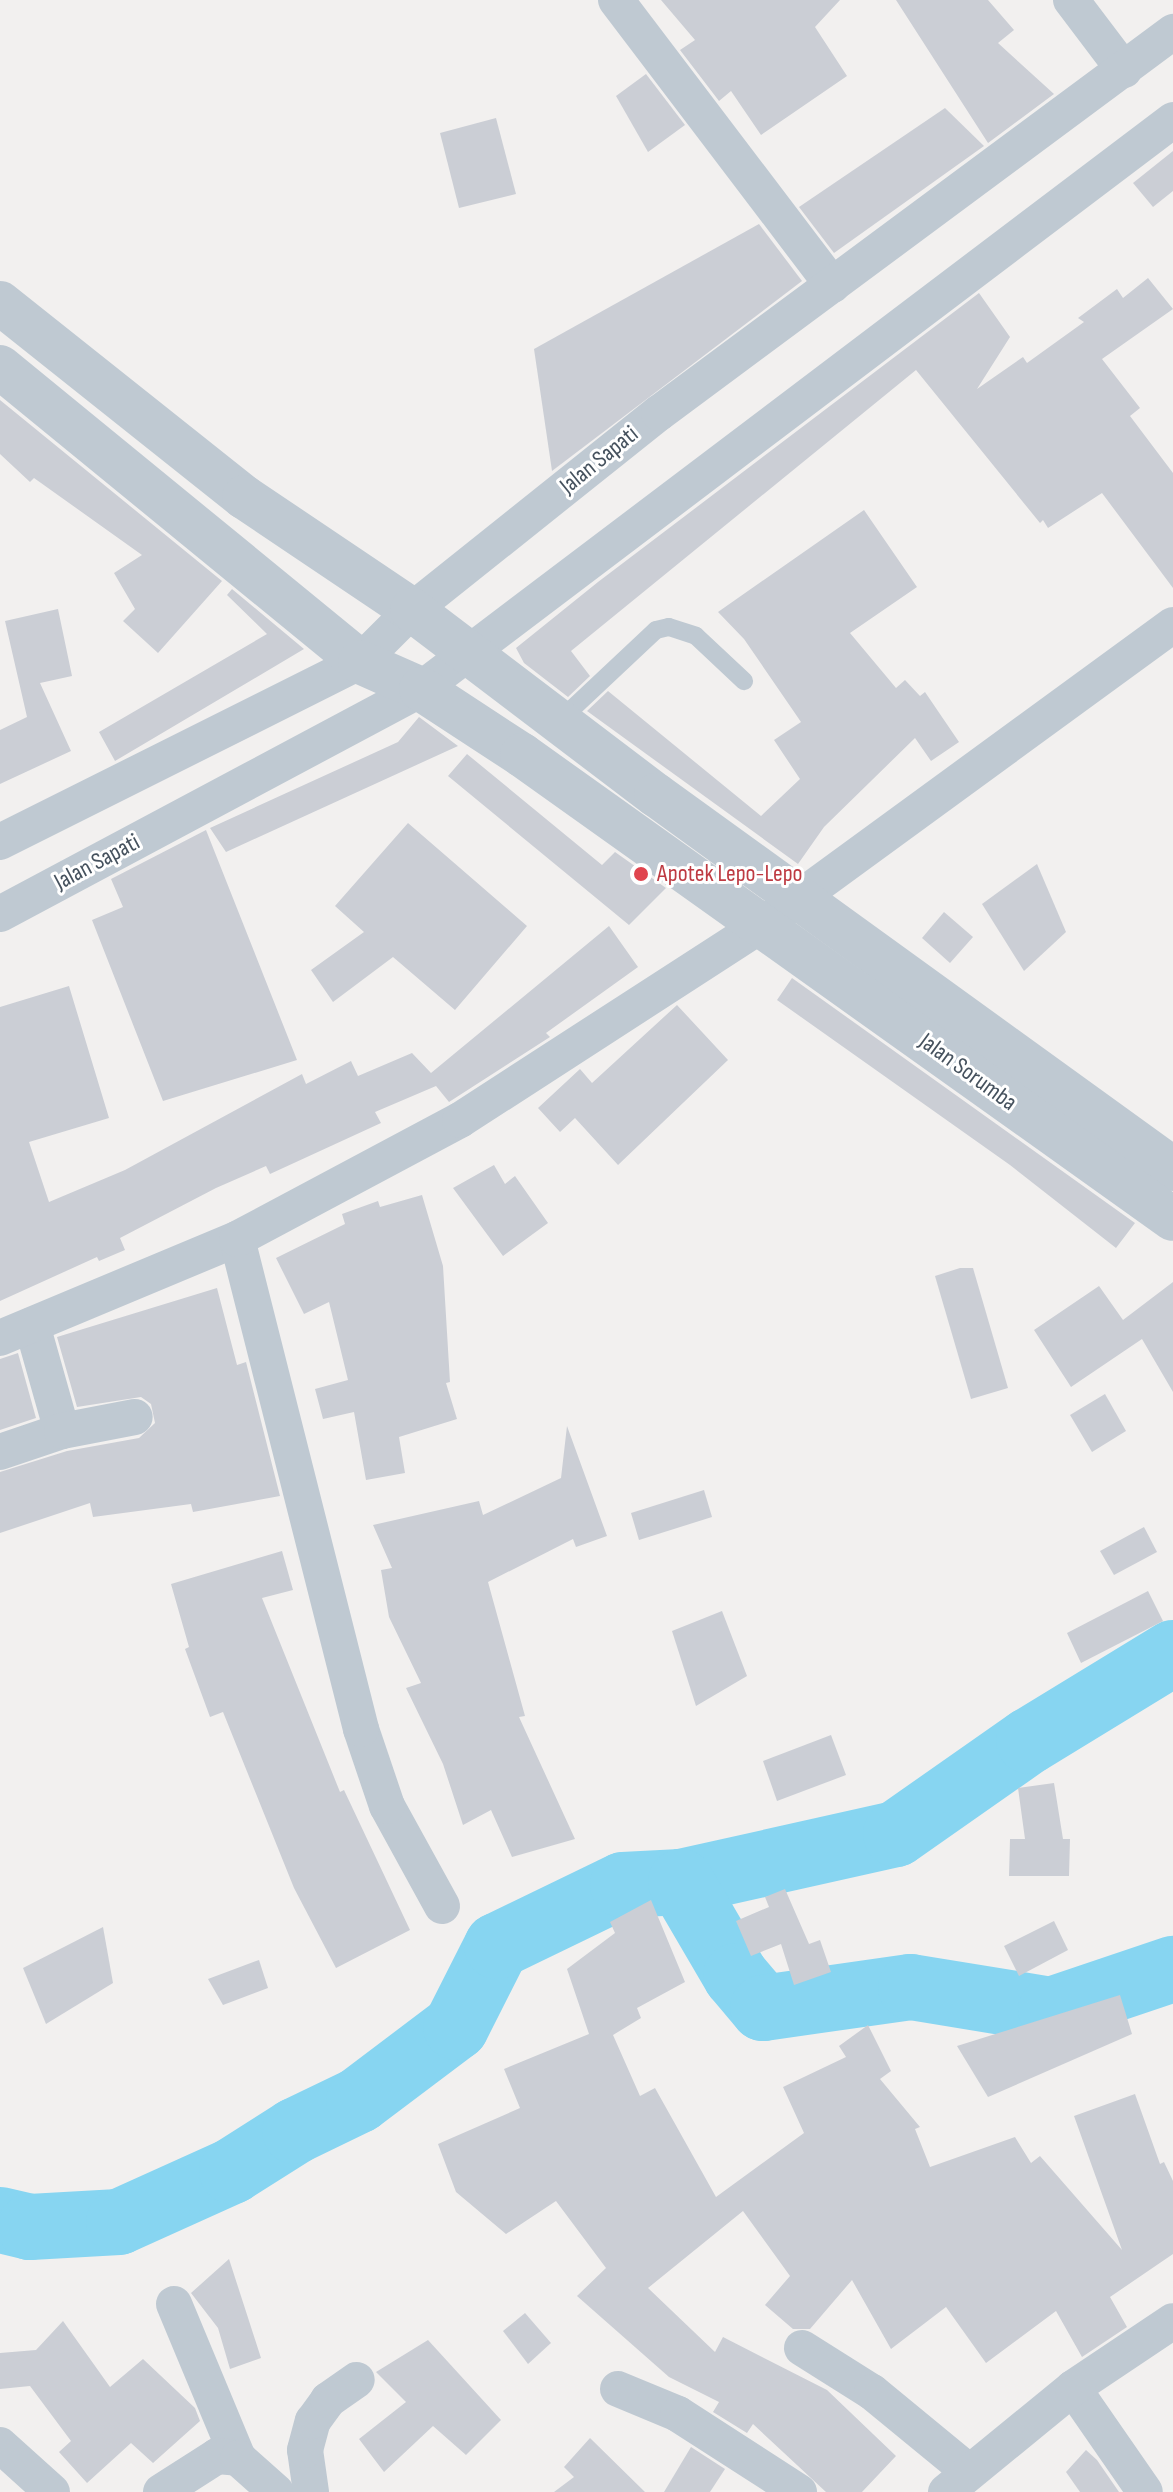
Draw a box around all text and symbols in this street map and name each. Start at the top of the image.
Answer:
street label: Jalan Sapati [554,420,644,500]
street label: Jalan Sapati [49,828,145,896]
place label: Apotek Lepo-Lepo [657,860,803,888]
marker: Apotek Lepo-Lepo [632,865,650,883]
street label: Jalan Sorumba [914,1027,1022,1117]

